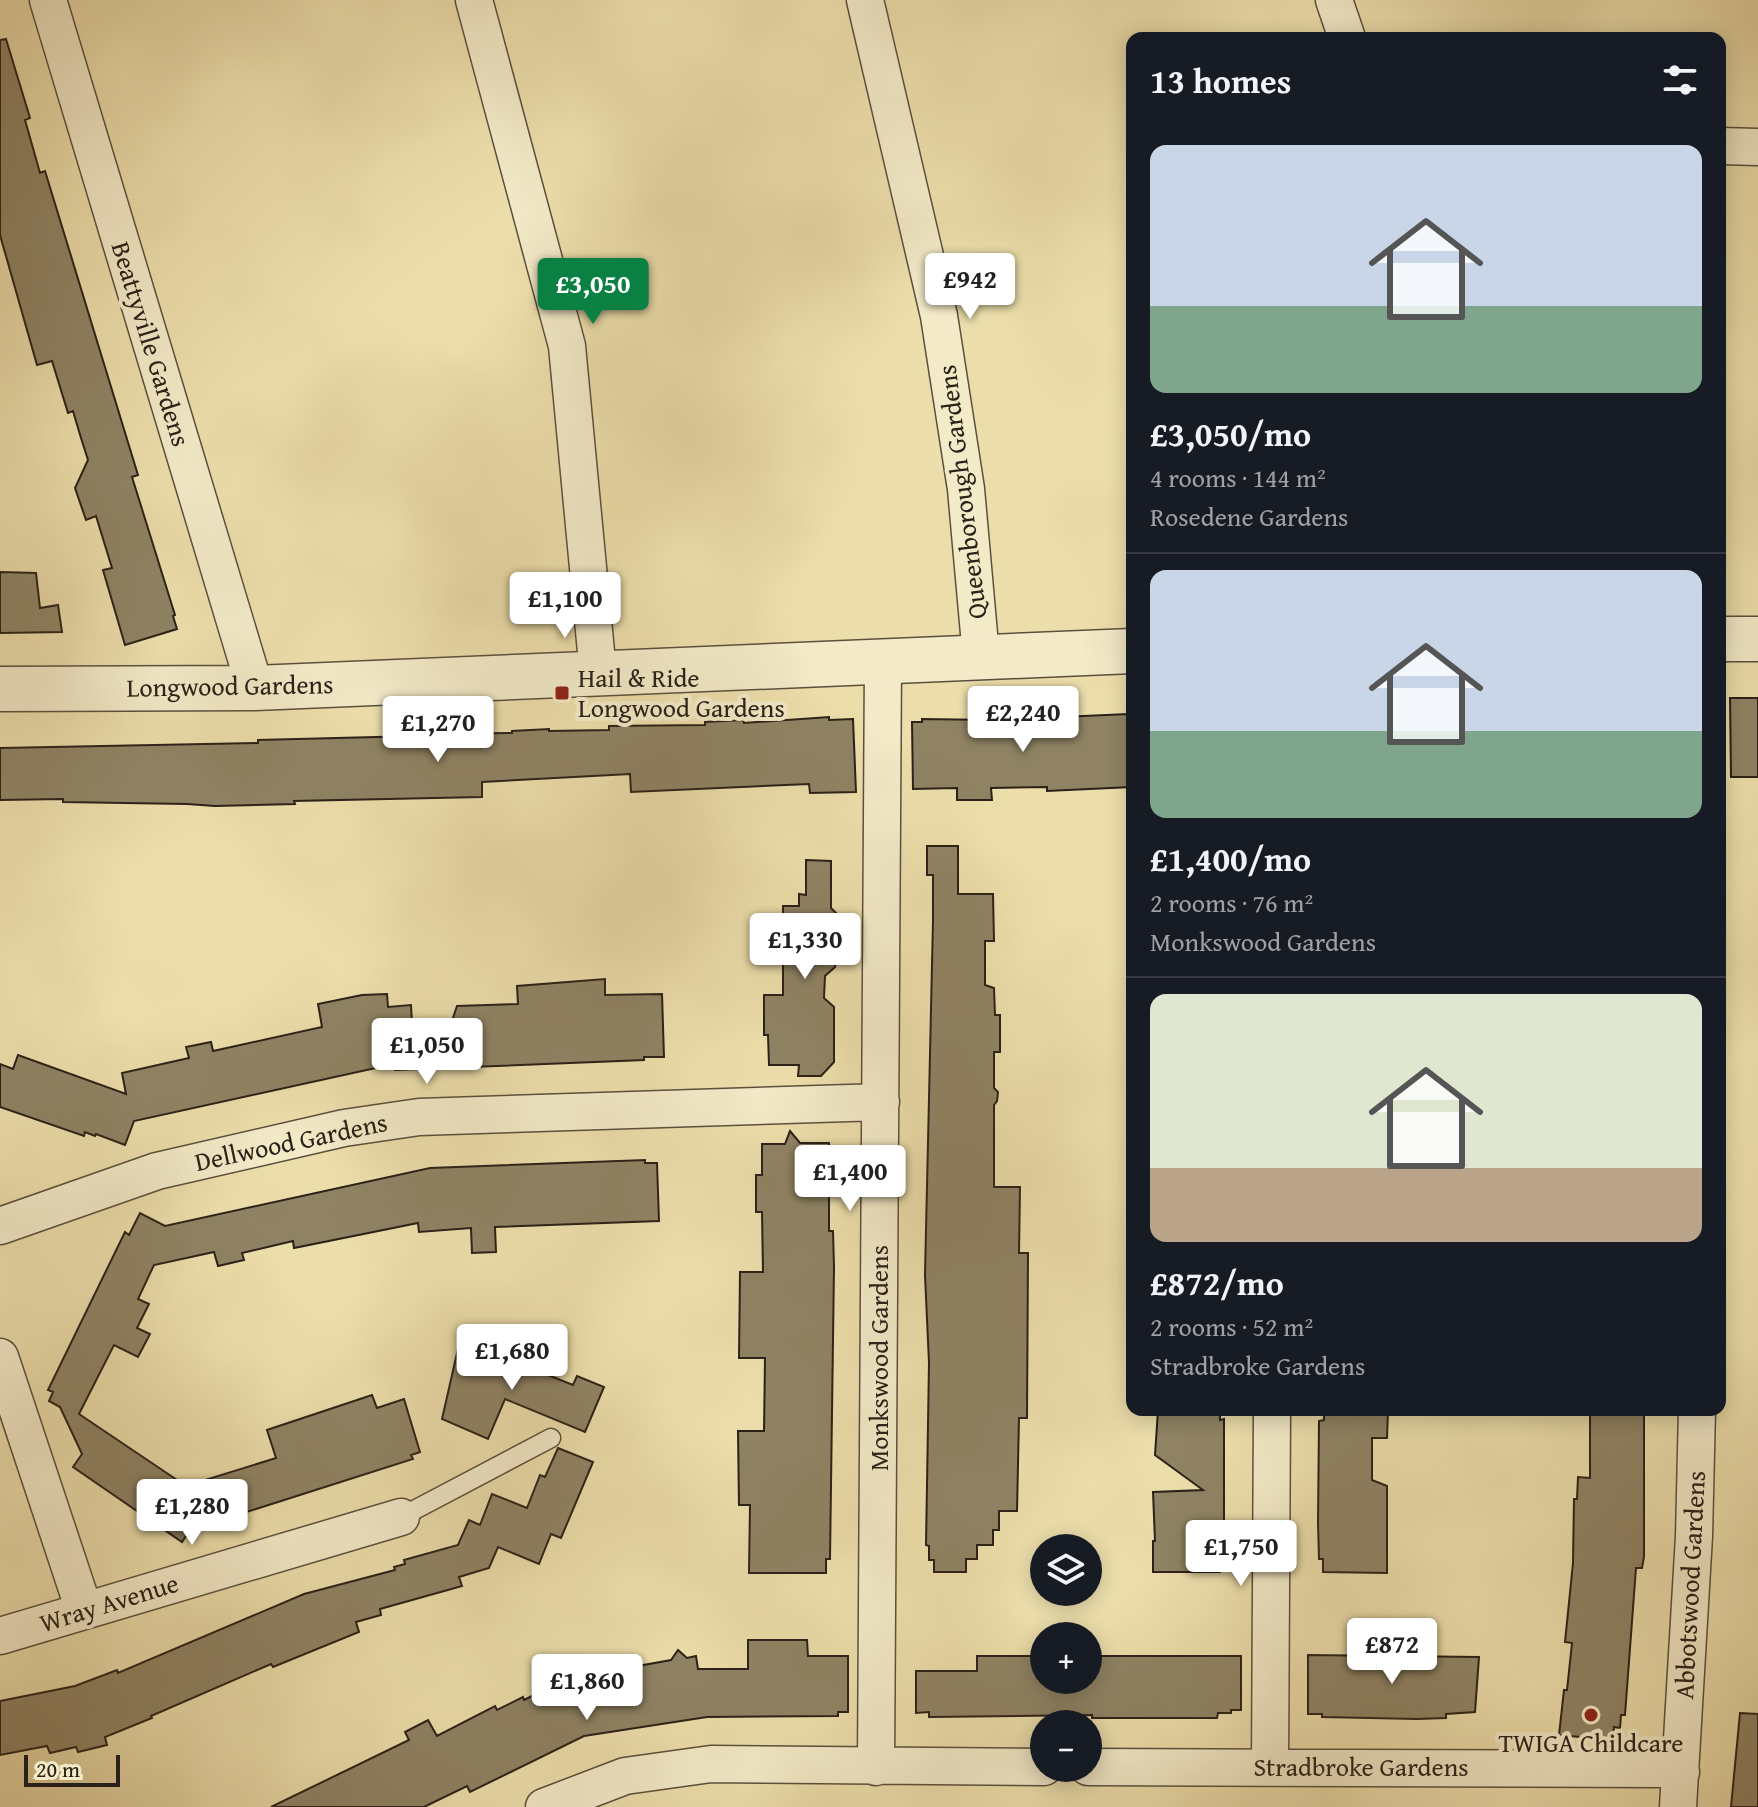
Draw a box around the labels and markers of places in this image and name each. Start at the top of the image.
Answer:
pin: £942 [923,253,1017,321]
pin: £3,050 [528,258,658,326]
pin: £1,100 [500,572,630,640]
place label: Hail & Ride Longwood Gardens [578,658,785,727]
marker: Hail & Ride Longwood Gardens [553,684,571,702]
pin: £2,240 [958,686,1088,754]
pin: £1,270 [373,696,503,764]
pin: £1,330 [740,913,870,981]
pin: £1,050 [362,1018,492,1086]
pin: £1,400 [785,1145,915,1213]
pin: £1,680 [447,1324,577,1392]
pin: £1,280 [127,1479,257,1547]
pin: £1,750 [1176,1520,1306,1588]
pin: £872 [1345,1618,1439,1686]
pin: £1,860 [522,1654,652,1722]
marker: TWIGA Childcare [1582,1706,1600,1724]
place label: TWIGA Childcare [1498,1723,1684,1762]

